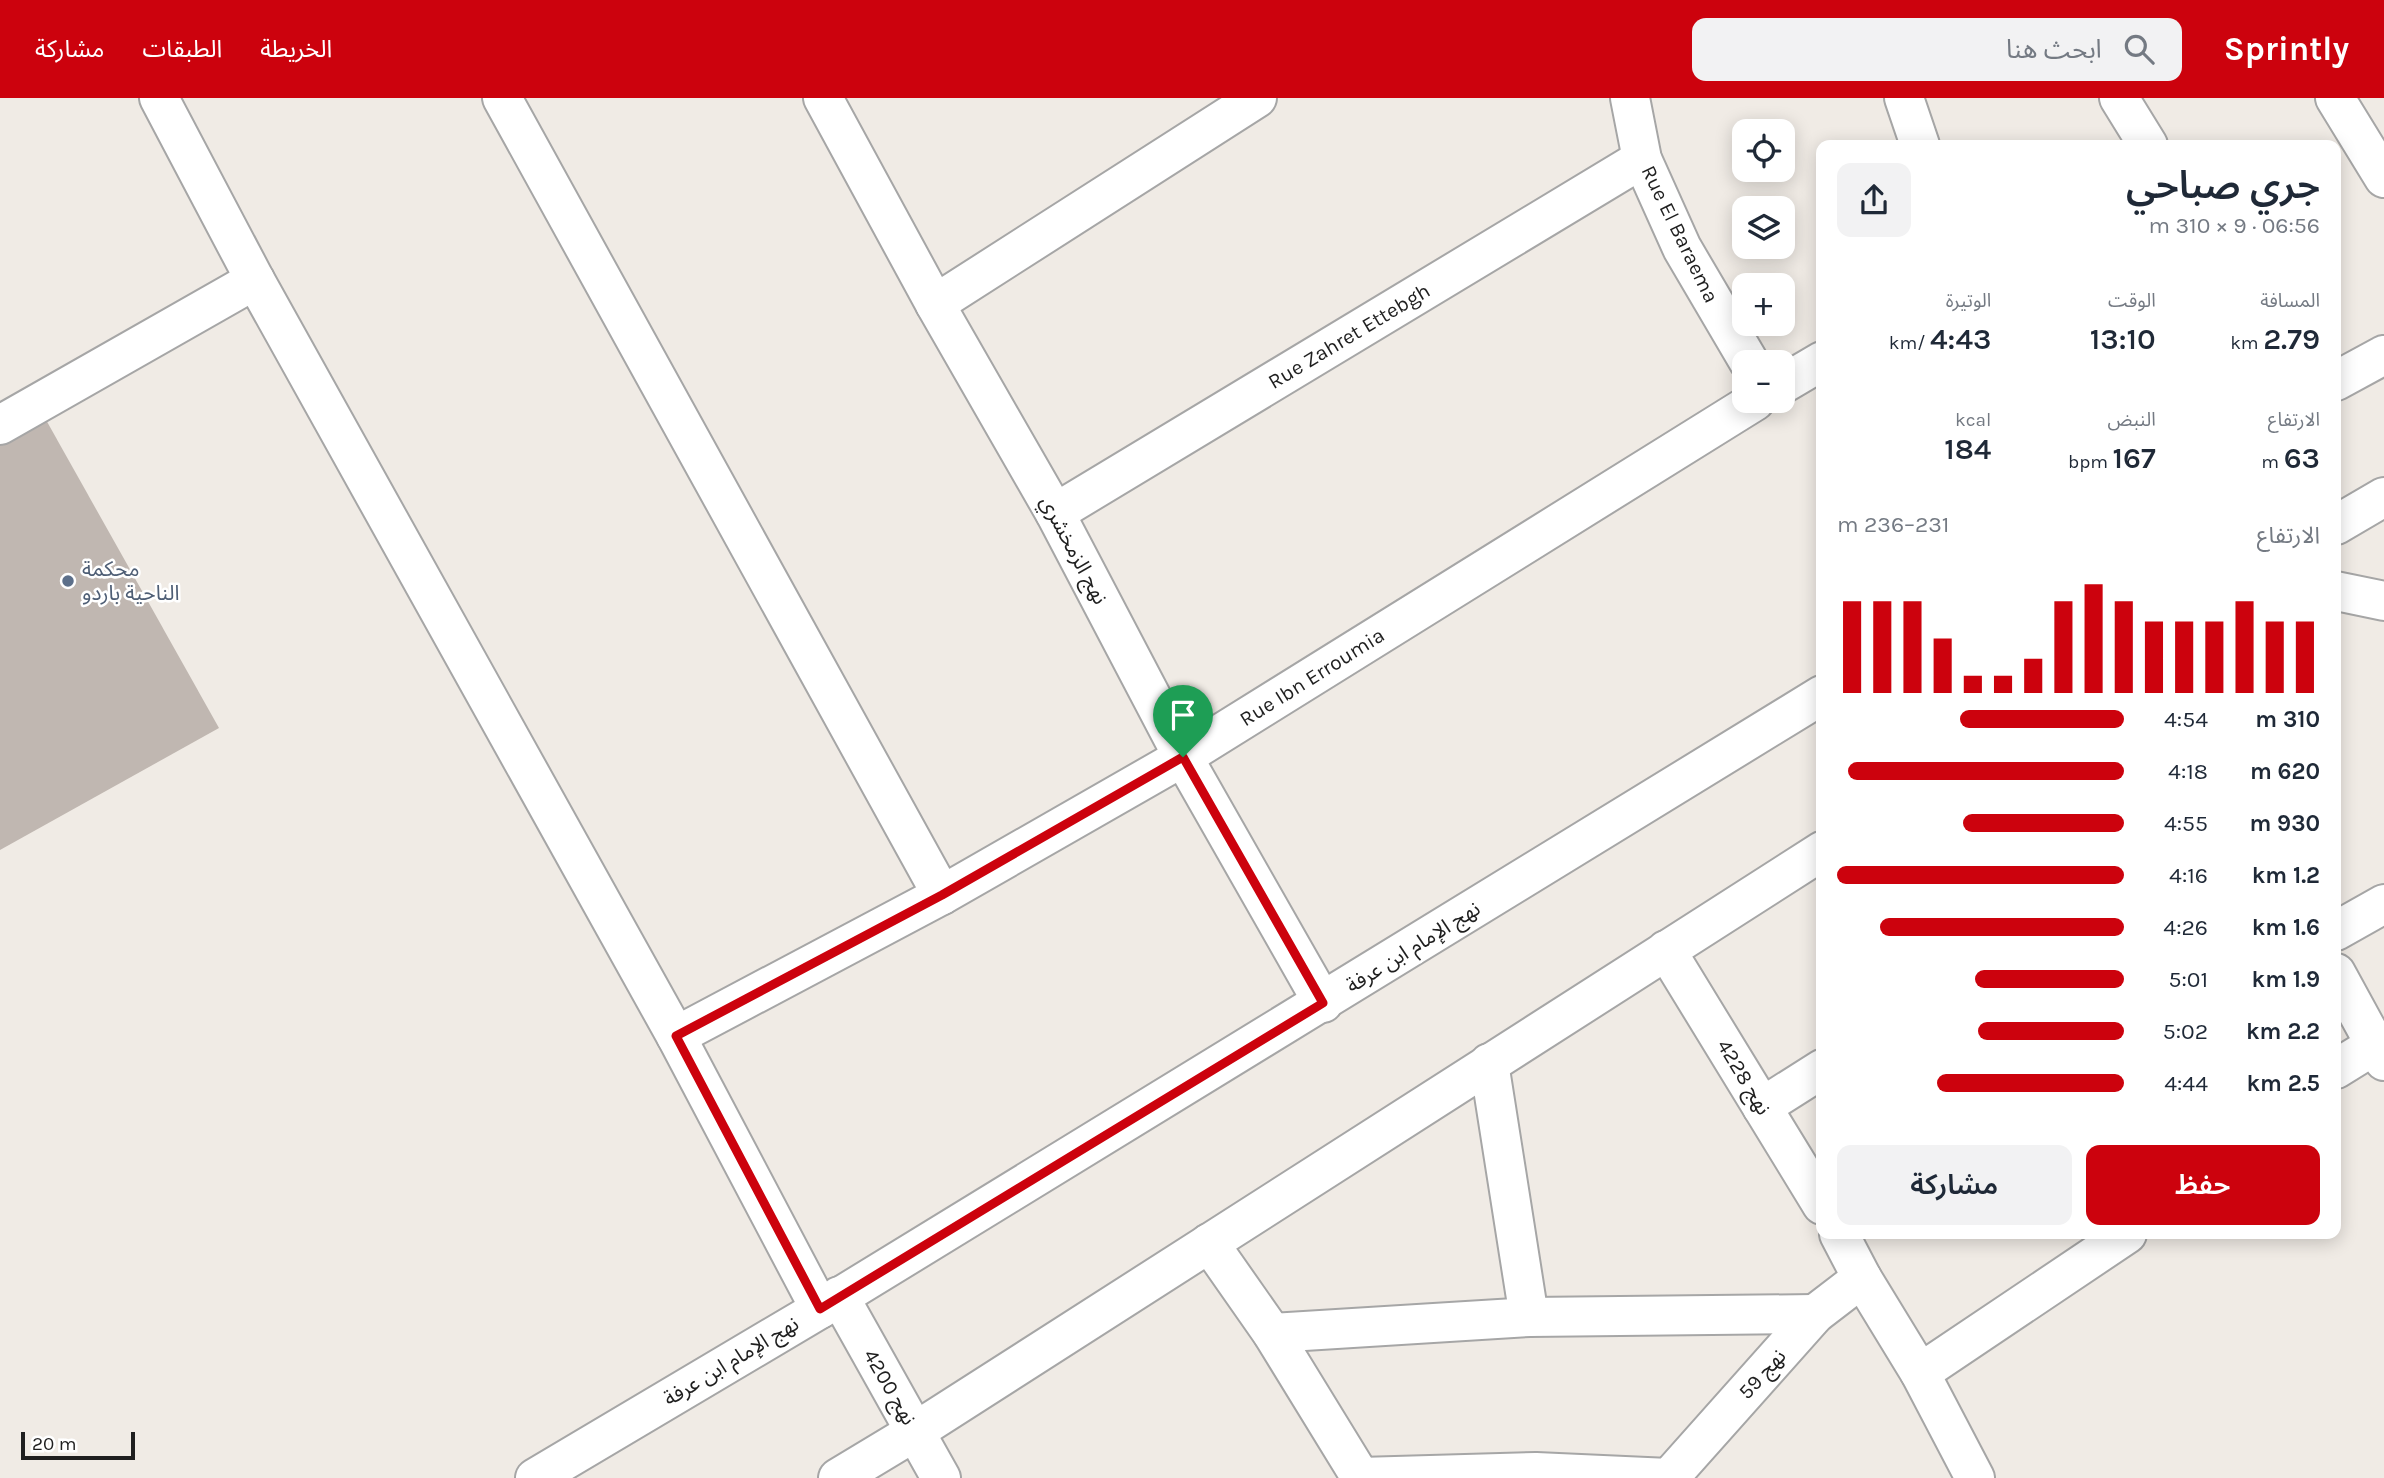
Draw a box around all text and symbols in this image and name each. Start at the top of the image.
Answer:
search box [1692,18,2182,81]
icon: search [2120,30,2158,68]
text: Sprintly [2224,30,2349,68]
text: ابحث هنا [2006,34,2102,65]
text: مشاركة [35,35,104,63]
text: الطبقات [142,35,222,63]
text: الخريطة [260,35,332,63]
map controls [1732,119,1795,413]
button: locate [1732,119,1795,182]
street label: Rue El Baraema [1636,161,1724,307]
button: share [1837,163,1911,237]
text: جري صباحي [2126,163,2320,208]
button: layers [1732,196,1795,259]
text: 06:56 · 9 × 310 m [2149,212,2320,239]
button: + [1732,273,1795,336]
street label: Rue Zahret Ettebgh [1264,278,1434,394]
text: الوتيرة [1946,290,1991,312]
text: الوقت [2108,290,2156,312]
text: المسافة [2260,290,2320,312]
text: 4:43 [1930,321,1991,357]
text: 13:10 [2090,321,2156,357]
text: 2.79 [2263,321,2320,357]
text: /km [1889,332,1930,354]
text: km [2230,332,2263,354]
button: − [1732,350,1795,413]
text: kcal [1955,409,1991,431]
text: النبض [2107,409,2156,431]
text: الارتفاع [2268,409,2320,431]
text: 184 [1944,431,1991,467]
text: 167 [2113,440,2156,476]
text: 63 [2284,440,2320,476]
text: bpm [2068,451,2113,473]
text: m [2261,451,2284,473]
street label: نهج الزمخشري [1032,492,1113,610]
text: 231–236 m [1837,511,1949,538]
text: الارتفاع [2257,522,2320,549]
place label: محكمة الناحية باردو [82,557,179,605]
marker: محكمة الناحية باردو [60,573,76,589]
street label: Rue Ibn Erroumia [1235,623,1389,731]
pin [1153,685,1213,757]
icon: arrive [1164,696,1202,734]
text: 4:54 [2164,706,2208,733]
text: 310 m [2255,706,2320,733]
text: 4:18 [2168,758,2208,785]
text: 620 m [2250,758,2320,785]
text: 4:55 [2164,810,2208,837]
text: 930 m [2249,810,2320,837]
text: 4:16 [2169,862,2208,889]
text: 1.2 km [2252,862,2320,889]
street label: نهج الإمام ابن عرفة [1342,896,1486,1001]
text: 4:26 [2163,914,2208,941]
text: 1.6 km [2252,914,2320,941]
text: 5:01 [2168,966,2208,993]
text: 1.9 km [2252,966,2320,993]
text: 5:02 [2163,1018,2208,1045]
text: 2.2 km [2246,1018,2320,1045]
street label: نهج 4228 [1710,1035,1776,1121]
text: 4:44 [2164,1070,2208,1097]
text: 2.5 km [2246,1070,2320,1097]
button: مشاركة [1837,1145,2072,1225]
button: حفظ [2086,1145,2320,1225]
street label: نهج الإمام ابن عرفة [659,1311,805,1414]
street label: نهج 59 [1733,1344,1793,1406]
street label: نهج 4200 [856,1345,921,1431]
scale bar [21,1429,135,1461]
text: 20 m [32,1433,77,1455]

